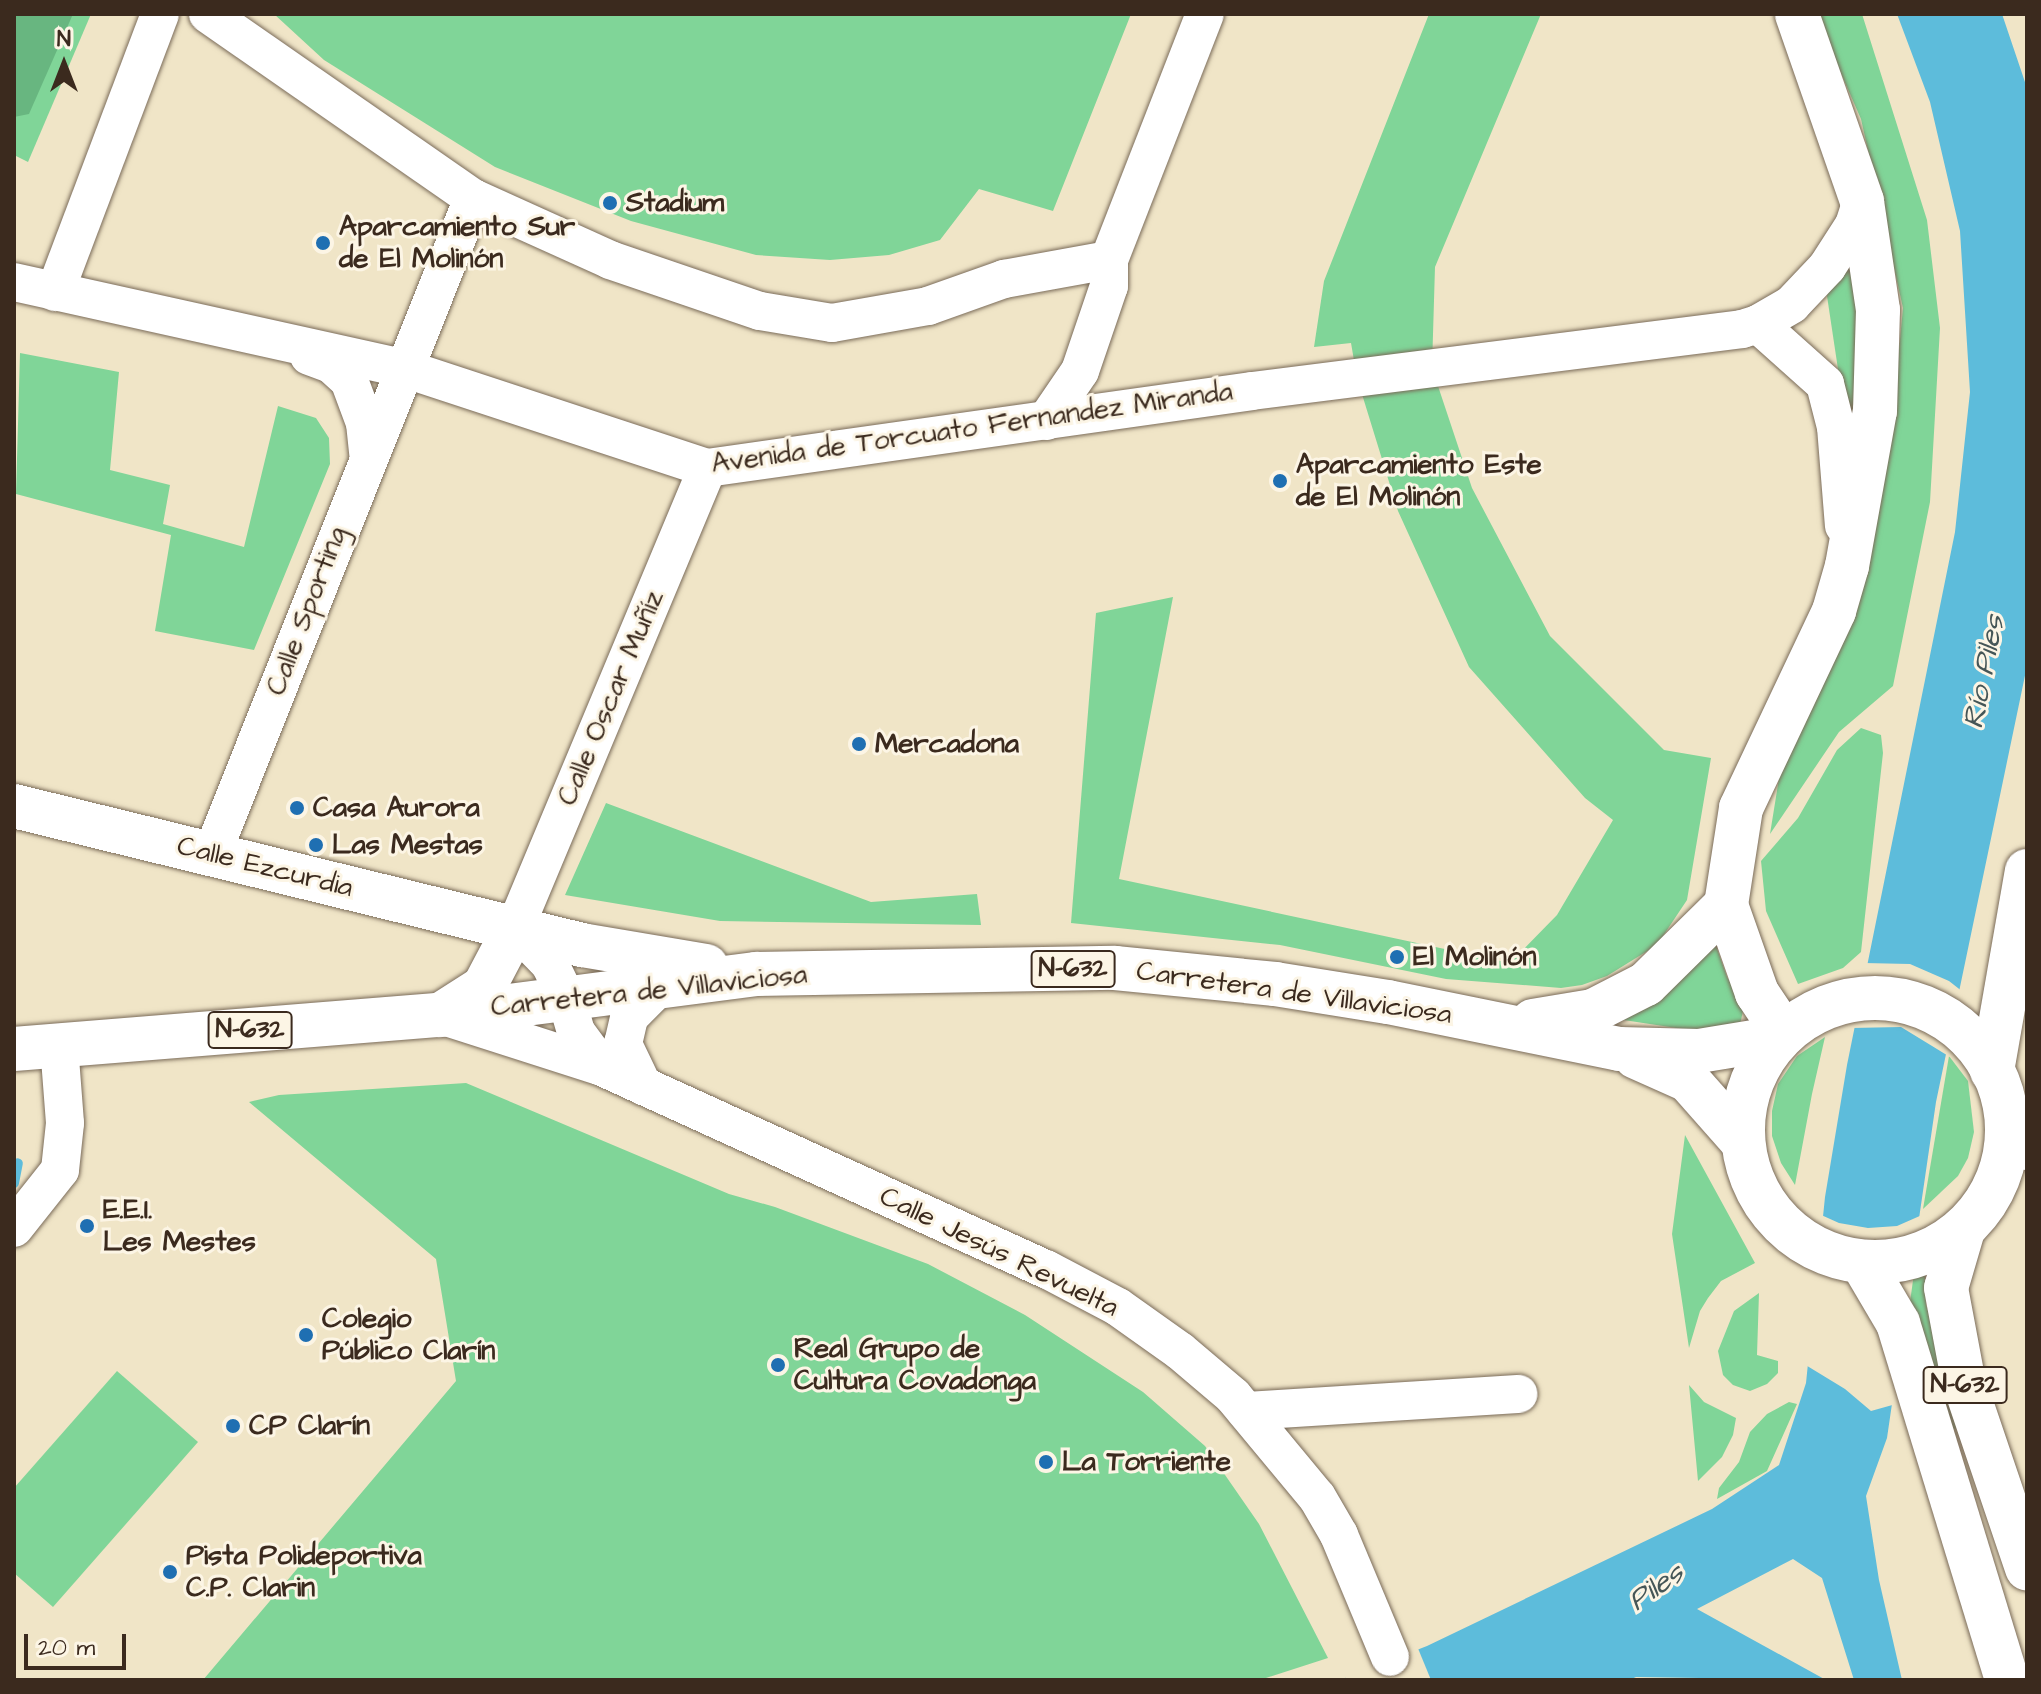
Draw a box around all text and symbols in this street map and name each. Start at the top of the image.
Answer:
north arrow [24,24,104,104]
text: N [57,24,71,55]
place label: Stadium [626,186,724,220]
marker: Stadium [601,194,619,212]
place label: Aparcamiento Sur de El Molinón [339,210,575,276]
marker: Aparcamiento Sur de El Molinón [314,234,332,252]
street label: Avenida de Torcuato Fernandez Miranda [709,375,1235,481]
place label: Aparcamiento Este de El Molinón [1296,448,1542,514]
marker: Aparcamiento Este de El Molinón [1271,472,1289,490]
street label: Calle Sporting [259,522,355,700]
street label: Calle Oscar Muñíz [551,586,671,810]
water label: Río Piles [1955,612,2013,732]
place label: Mercadona [875,727,1019,761]
marker: Mercadona [850,735,868,753]
place label: Casa Aurora [313,791,480,825]
marker: Casa Aurora [288,799,306,817]
place label: Las Mestas [332,828,483,862]
street label: Calle Ezcurdia [174,829,356,905]
marker: Las Mestas [307,836,325,854]
place label: El Molinón [1413,940,1536,974]
road number: N-632 [1029,947,1117,991]
marker: El Molinón [1388,948,1406,966]
street label: Carretera de Villaviciosa [1134,954,1454,1032]
street label: Carretera de Villaviciosa [489,958,809,1024]
road number: N-632 [206,1008,294,1052]
street label: Calle Jesús Revuelta [874,1180,1124,1324]
place label: E.E.I. Les Mestes [103,1193,256,1259]
marker: E.E.I. Les Mestes [78,1217,96,1235]
place label: Colegio Público Clarín [322,1302,495,1368]
marker: Colegio Público Clarín [297,1326,315,1344]
place label: Real Grupo de Cultura Covadonga [794,1332,1036,1398]
marker: Real Grupo de Cultura Covadonga [769,1356,787,1374]
road number: N-632 [1921,1363,2009,1407]
place label: CP Clarín [249,1409,370,1443]
marker: CP Clarín [224,1417,242,1435]
place label: La Torriente [1062,1445,1231,1479]
marker: La Torriente [1037,1453,1055,1471]
place label: Pista Polideportiva C.P. Clarin [186,1539,422,1605]
water label: Piles [1621,1555,1691,1619]
marker: Pista Polideportiva C.P. Clarin [161,1563,179,1581]
scale bar [28,1618,130,1668]
text: 20 m [38,1631,95,1665]

